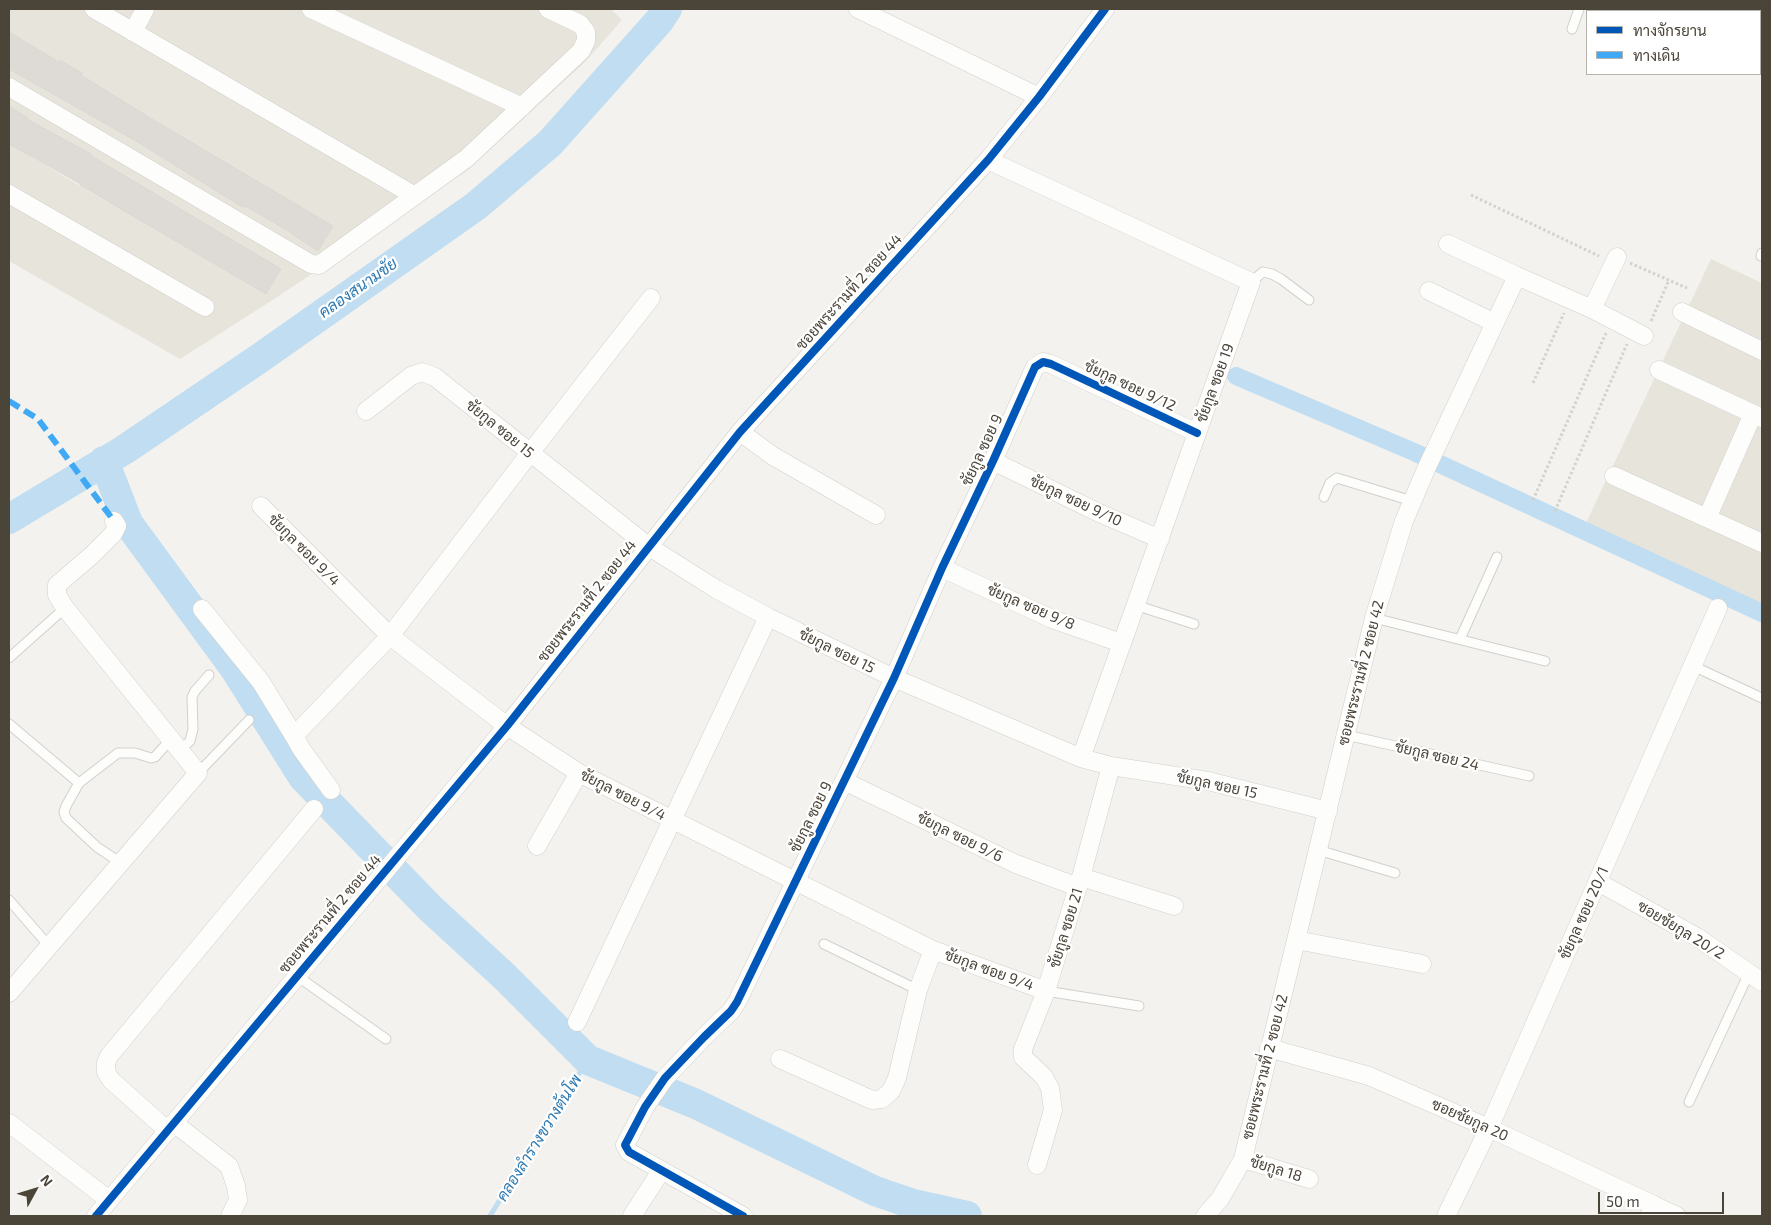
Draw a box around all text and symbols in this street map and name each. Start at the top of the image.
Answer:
legend [1586,10,1761,75]
text: ทางจักรยาน [1633,21,1707,39]
text: ทางเดิน [1633,46,1680,64]
street label: ซอยพระรามที่ 2 ซอย 44 [792,230,906,354]
water label: คลองสนามชัย [315,254,401,322]
street label: ชัยกูล ซอย 19 [1192,341,1238,425]
street label: ชัยกูล ซอย 9/12 [1081,357,1179,415]
street label: ชัยกูล ซอย 15 [462,396,538,462]
street label: ชัยกูล ซอย 9 [958,411,1006,489]
street label: ชัยกูล ซอย 9/10 [1027,472,1125,530]
street label: ชัยกูล ซอย 9/4 [264,510,344,590]
street label: ซอยพระรามที่ 2 ซอย 44 [534,536,640,666]
street label: ชัยกูล ซอย 9/8 [984,580,1078,634]
street label: ซอยพระรามที่ 2 ซอย 42 [1334,599,1388,747]
street label: ชัยกูล ซอย 15 [796,625,878,677]
street label: ชัยกูล ซอย 24 [1393,738,1481,774]
street label: ชัยกูล ซอย 9/4 [577,766,669,824]
street label: ชัยกูล ซอย 15 [1175,768,1259,802]
street label: ชัยกูล ซอย 9 [786,778,836,856]
street label: ชัยกูล ซอย 9/6 [914,808,1006,866]
street label: ซอยพระรามที่ 2 ซอย 44 [275,851,385,977]
street label: ชัยกูล ซอย 20/1 [1556,864,1612,962]
street label: ชัยกูล ซอย 21 [1045,886,1087,970]
street label: ซอยชัยกูล 20/2 [1634,897,1728,963]
street label: ชัยกูล ซอย 9/4 [942,945,1036,995]
street label: ซอยพระรามที่ 2 ซอย 42 [1238,993,1292,1141]
water label: คลองลำรางขวางต้นโพ [492,1071,586,1205]
street label: ซอยชัยกูล 20 [1429,1095,1511,1145]
street label: ชัยกูล 18 [1248,1153,1304,1185]
north arrow [10,1165,60,1215]
text: N [37,1171,57,1190]
scale bar [1601,1182,1727,1214]
text: 50 m [1606,1192,1640,1210]

